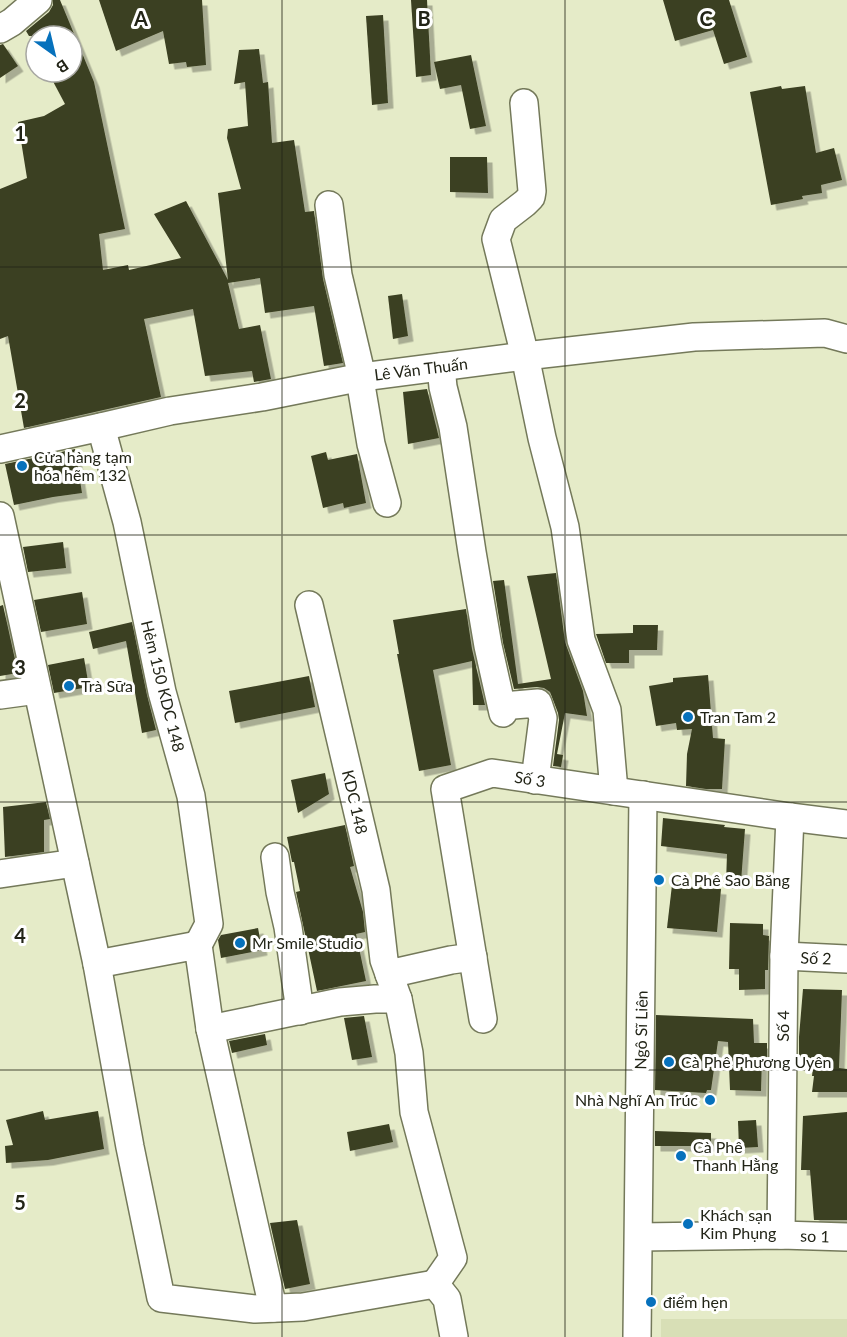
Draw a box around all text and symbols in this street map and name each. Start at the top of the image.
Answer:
text: A [133,6,148,30]
text: B [417,6,431,30]
text: C [699,6,713,30]
north arrow [24,24,84,84]
text: B [53,56,72,78]
text: 1 [14,121,26,145]
street label: Lê Văn Thuấn [373,353,469,384]
text: 2 [14,388,26,412]
place label: Cửa hàng tạm hóa hẽm 132 [34,447,132,484]
marker: Cửa hàng tạm hóa hẽm 132 [15,459,29,473]
street label: Hẻm 150 KDC 148 [138,618,189,754]
text: 3 [14,655,26,679]
place label: Trà Sữa [81,676,133,695]
marker: Trà Sữa [62,679,76,693]
place label: Tran Tam 2 [700,707,776,726]
marker: Tran Tam 2 [681,710,695,724]
street label: Số 3 [513,767,547,790]
street label: KDC 148 [339,768,372,836]
place label: Cà Phê Sao Băng [671,870,790,889]
marker: Cà Phê Sao Băng [652,873,666,887]
text: 4 [14,923,26,947]
place label: Mr Smile Studio [252,933,363,952]
marker: Mr Smile Studio [233,936,247,950]
street label: Số 2 [800,947,832,968]
street label: Ngô Sĩ Liên [630,990,651,1070]
street label: Số 4 [773,1010,792,1042]
place label: Cà Phê Phương Uyên [681,1052,832,1071]
marker: Cà Phê Phương Uyên [662,1055,676,1069]
place label: Nhà Nghĩ An Trúc [575,1090,698,1109]
marker: Nhà Nghĩ An Trúc [703,1093,717,1107]
place label: Cà Phê Thanh Hằng [693,1137,778,1174]
marker: Cà Phê Thanh Hằng [674,1149,688,1163]
text: 5 [14,1190,26,1214]
place label: Khách sạn Kim Phụng [700,1205,776,1242]
marker: Khách sạn Kim Phụng [681,1217,695,1231]
street label: so 1 [800,1225,830,1246]
place label: điểm hẹn [663,1292,728,1311]
marker: điểm hẹn [644,1295,658,1309]

